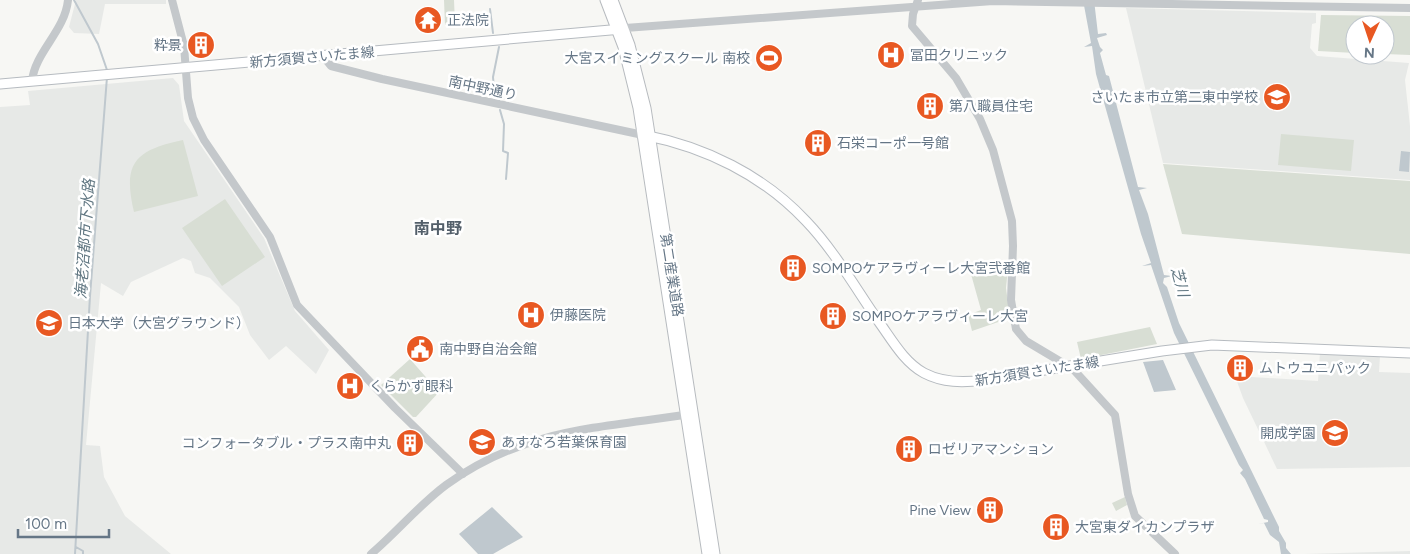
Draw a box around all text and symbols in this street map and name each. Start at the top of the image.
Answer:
temple icon: 正法院 [413,5,443,35]
place label: 正法院 [447,12,489,29]
north arrow [1345,15,1395,65]
building icon: 粋景 [186,30,216,60]
place label: 粋景 [154,37,182,54]
hospital icon: 冨田クリニック [876,40,906,70]
sports icon: 大宮スイミングスクール 南校 [754,43,784,73]
street label: 新方須賀さいたま線 [249,44,375,71]
text: N [1363,44,1375,61]
place label: 冨田クリニック [910,47,1008,64]
place label: 大宮スイミングスクール 南校 [565,50,750,67]
street label: 南中野通り [447,73,519,104]
school or university icon: さいたま市立第二東中学校 [1262,82,1292,112]
place label: さいたま市立第二東中学校 [1090,89,1258,106]
building icon: 第八職員住宅 [915,91,945,121]
place label: 第八職員住宅 [949,98,1033,115]
building icon: 石栄コーポ一号館 [803,128,833,158]
place label: 石栄コーポ一号館 [837,135,949,152]
water label: 海老沼都市下水路 [72,177,98,299]
district label: 南中野 [414,219,462,238]
street label: 第二産業道路 [657,232,686,318]
building icon: SOMPOケアラヴィーレ大宮弐番館 [778,253,808,283]
place label: SOMPOケアラヴィーレ大宮弐番館 [812,260,1030,277]
water label: 芝川 [1167,265,1193,301]
hospital icon: 伊藤医院 [516,300,546,330]
building icon: SOMPOケアラヴィーレ大宮 [818,301,848,331]
place label: 伊藤医院 [550,307,606,324]
school or university icon: 日本大学（大宮グラウンド） [34,308,64,338]
place label: SOMPOケアラヴィーレ大宮 [852,308,1028,325]
place label: 日本大学（大宮グラウンド） [68,315,250,332]
public building icon: 南中野自治会館 [405,334,435,364]
place label: 南中野自治会館 [439,341,537,358]
street label: 新方須賀さいたま線 [974,353,1100,390]
building icon: ムトウユニパック [1225,353,1255,383]
place label: ムトウユニパック [1259,360,1371,377]
hospital icon: くらかず眼科 [335,371,365,401]
place label: くらかず眼科 [369,378,453,395]
school or university icon: 開成学園 [1320,418,1350,448]
place label: 開成学園 [1260,425,1316,442]
school or university icon: あすなろ若葉保育園 [467,427,497,457]
building icon: コンフォータブル・プラス南中丸 [395,428,425,458]
place label: あすなろ若葉保育園 [501,434,627,451]
building icon: ロゼリアマンション [894,434,924,464]
place label: コンフォータブル・プラス南中丸 [182,435,391,452]
place label: ロゼリアマンション [928,441,1054,458]
building icon: Pine View [975,495,1005,525]
place label: Pine View [909,502,971,519]
scale bar [18,506,109,538]
building icon: 大宮東ダイカンプラザ [1041,512,1071,542]
text: 100 m [25,515,67,533]
place label: 大宮東ダイカンプラザ [1075,519,1215,536]

